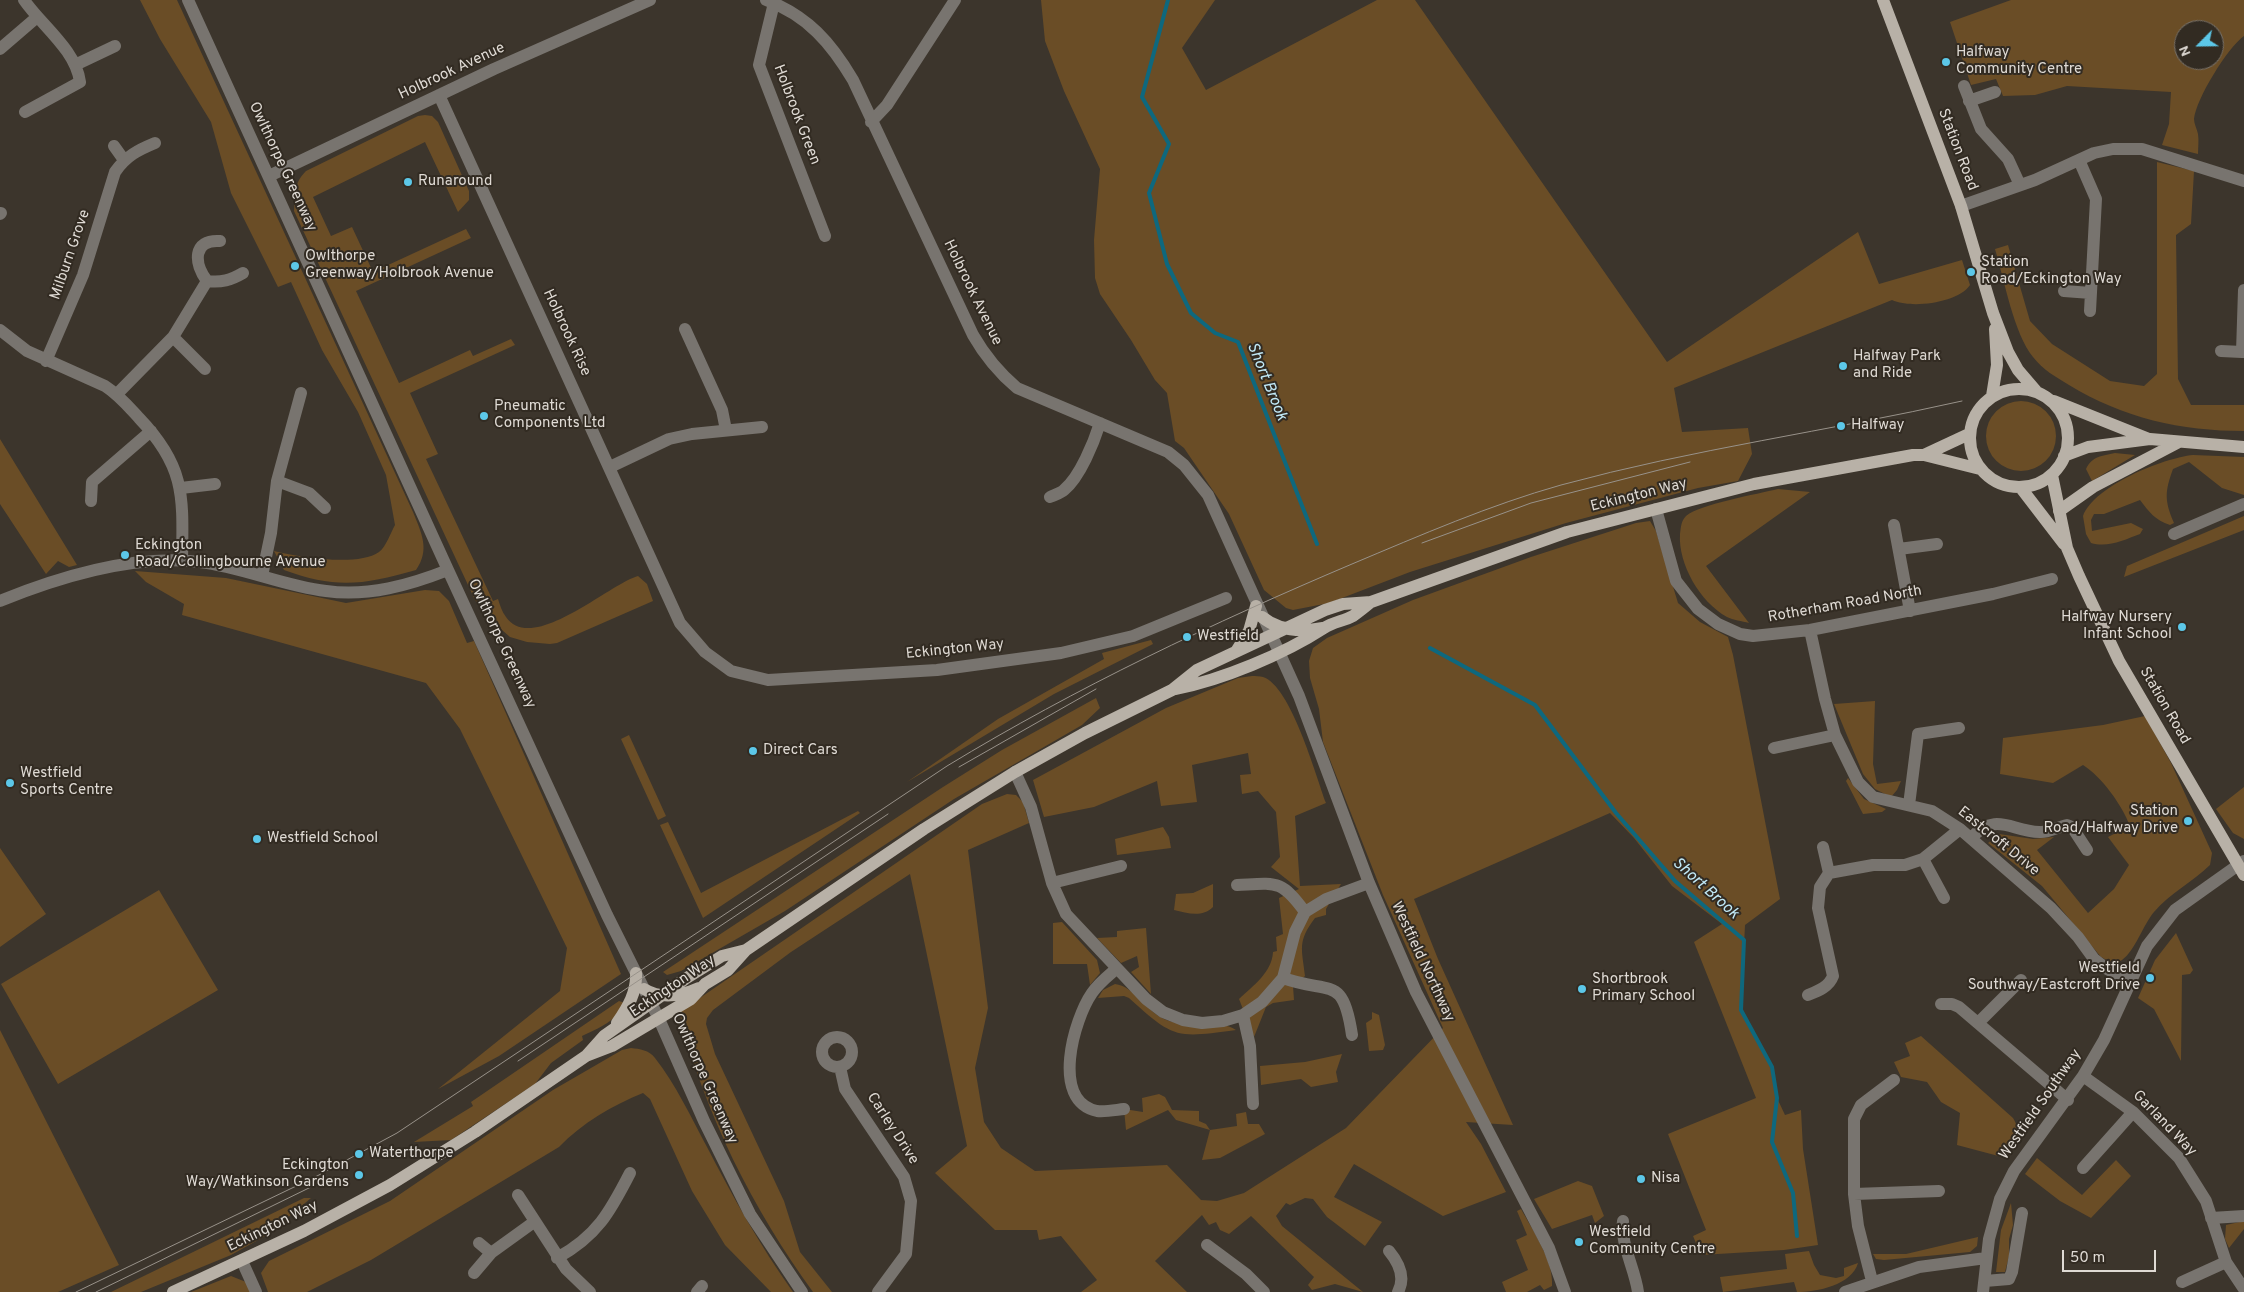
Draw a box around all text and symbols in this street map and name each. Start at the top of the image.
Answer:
north arrow [2174,20,2224,70]
street label: Holbrook Avenue [396,39,508,105]
text: N [2176,43,2195,59]
place label: Halfway Community Centre [1956,44,2082,79]
marker: Halfway Community Centre [1940,56,1952,68]
street label: Holbrook Green [769,62,823,168]
street label: Owlthorpe Greenway [244,99,320,235]
street label: Station Road [1933,107,1981,193]
place label: Runaround [418,173,492,191]
marker: Runaround [402,176,414,188]
street label: Milburn Grove [47,208,95,302]
street label: Holbrook Avenue [939,237,1005,349]
place label: Owlthorpe Greenway/Holbrook Avenue [305,248,494,283]
place label: Station Road/Eckington Way [1981,254,2122,289]
marker: Owlthorpe Greenway/Holbrook Avenue [289,260,301,272]
marker: Station Road/Eckington Way [1965,266,1977,278]
street label: Holbrook Rise [538,287,594,379]
water label: Short Brook [1242,340,1290,424]
place label: Halfway Park and Ride [1853,348,1941,383]
marker: Halfway Park and Ride [1837,360,1849,372]
place label: Pneumatic Components Ltd [494,398,605,433]
marker: Pneumatic Components Ltd [478,410,490,422]
place label: Halfway [1851,417,1905,435]
marker: Halfway [1835,420,1847,432]
street label: Eckington Way [1589,475,1689,517]
place label: Eckington Road/Collingbourne Avenue [135,537,325,572]
marker: Eckington Road/Collingbourne Avenue [119,549,131,561]
street label: Owlthorpe Greenway [463,576,539,712]
street label: Rotherham Road North [1767,583,1923,627]
place label: Halfway Nursery Infant School [2061,609,2172,644]
marker: Halfway Nursery Infant School [2176,621,2188,633]
place label: Westfield [1197,628,1259,646]
marker: Westfield [1181,631,1193,643]
street label: Eckington Way [905,636,1005,664]
street label: Station Road [2135,664,2193,748]
place label: Direct Cars [763,742,838,760]
marker: Direct Cars [747,745,759,757]
place label: Westfield Sports Centre [20,765,113,800]
marker: Westfield Sports Centre [4,777,16,789]
street label: Eastcroft Drive [1953,803,2043,881]
place label: Station Road/Halfway Drive [2043,803,2178,838]
marker: Station Road/Halfway Drive [2182,815,2194,827]
place label: Westfield School [267,830,378,848]
marker: Westfield School [251,833,263,845]
water label: Short Brook [1668,854,1742,924]
street label: Westfield Northway [1386,899,1458,1025]
street label: Eckington Way [627,952,719,1022]
place label: Westfield Southway/Eastcroft Drive [1968,960,2140,995]
place label: Shortbrook Primary School [1592,971,1695,1006]
marker: Westfield Southway/Eastcroft Drive [2144,972,2156,984]
marker: Shortbrook Primary School [1576,983,1588,995]
street label: Owlthorpe Greenway [667,1011,741,1147]
street label: Westfield Southway [1996,1046,2086,1164]
street label: Garland Way [2128,1087,2200,1161]
street label: Carley Drive [862,1090,922,1168]
place label: Waterthorpe [369,1145,454,1163]
marker: Waterthorpe [353,1148,365,1160]
place label: Eckington Way/Watkinson Gardens [186,1157,349,1192]
marker: Eckington Way/Watkinson Gardens [353,1169,365,1181]
place label: Nisa [1651,1170,1680,1188]
marker: Nisa [1635,1173,1647,1185]
street label: Eckington Way [225,1197,321,1257]
place label: Westfield Community Centre [1589,1224,1715,1259]
marker: Westfield Community Centre [1573,1236,1585,1248]
scale bar [2064,1240,2158,1272]
text: 50 m [2070,1249,2105,1268]

